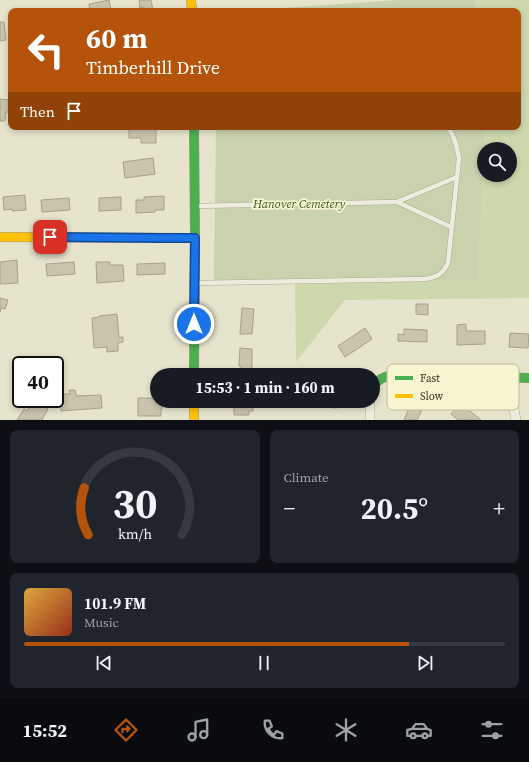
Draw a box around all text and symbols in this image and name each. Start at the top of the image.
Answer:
text: 60 m [86,19,148,57]
icon: left [20,24,72,76]
text: Timberhill Drive [86,55,220,80]
icon: arrive [63,100,85,122]
text: Then [20,101,55,122]
map controls [477,142,517,182]
button: search [477,142,517,182]
park label: Hanover Cemetery [252,196,345,212]
pin [33,220,67,254]
icon: arrive [39,226,61,248]
position arrow [173,303,215,345]
speed limit sign: 40 [12,356,64,408]
legend [387,364,519,410]
text: Fast [420,371,440,386]
text: 15:53 · 1 min · 160 m [196,377,335,398]
text: Slow [420,389,444,404]
text: Climate [284,469,329,486]
text: 30 [112,474,157,531]
text: 20.5° [360,488,428,529]
text: − [284,493,295,523]
text: + [493,493,505,523]
text: km/h [118,523,152,543]
text: 101.9 FM [84,593,146,614]
text: Music [84,614,119,631]
icon: previous [93,652,115,674]
icon: pause [253,652,275,674]
icon: next [414,652,436,674]
icon: directions [112,716,140,744]
icon: music [185,716,213,744]
icon: phone [259,716,287,744]
icon: climate [332,716,360,744]
icon: car [405,716,433,744]
icon: filters [478,716,506,744]
text: 15:52 [23,718,67,743]

